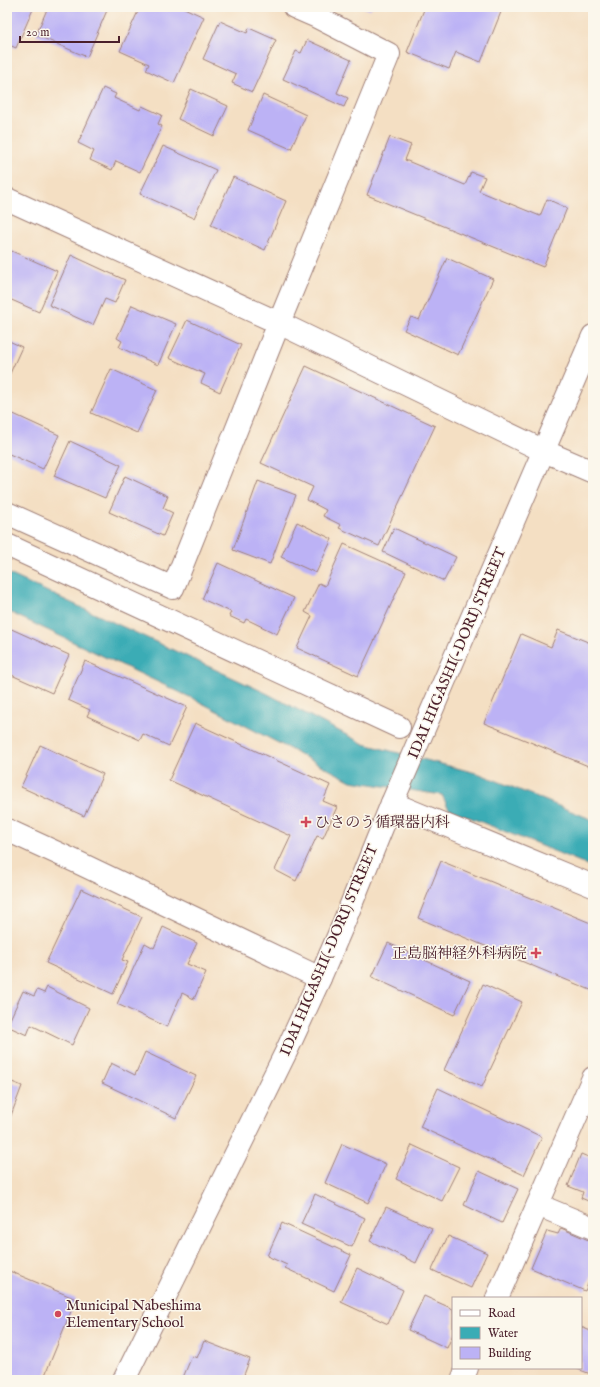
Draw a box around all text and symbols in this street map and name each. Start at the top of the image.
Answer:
scale bar [20,18,119,44]
text: 20 m [26,25,49,40]
street label: IDAI HIGASHI(-DORI) STREET [404,544,510,762]
place label: ひさのう循環器内科 [315,813,450,832]
marker: ひさのう循環器内科 [300,816,312,828]
street label: IDAI HIGASHI(-DORI) STREET [276,841,382,1059]
place label: 正島脳神経外科病院 [392,944,527,963]
marker: 正島脳神経外科病院 [530,947,542,959]
place label: Municipal Nabeshima Elementary School [66,1296,202,1332]
legend [452,1297,582,1369]
text: Road [488,1306,516,1321]
marker: Municipal Nabeshima Elementary School [53,1309,63,1319]
text: Water [488,1326,519,1341]
text: Building [488,1346,532,1361]

